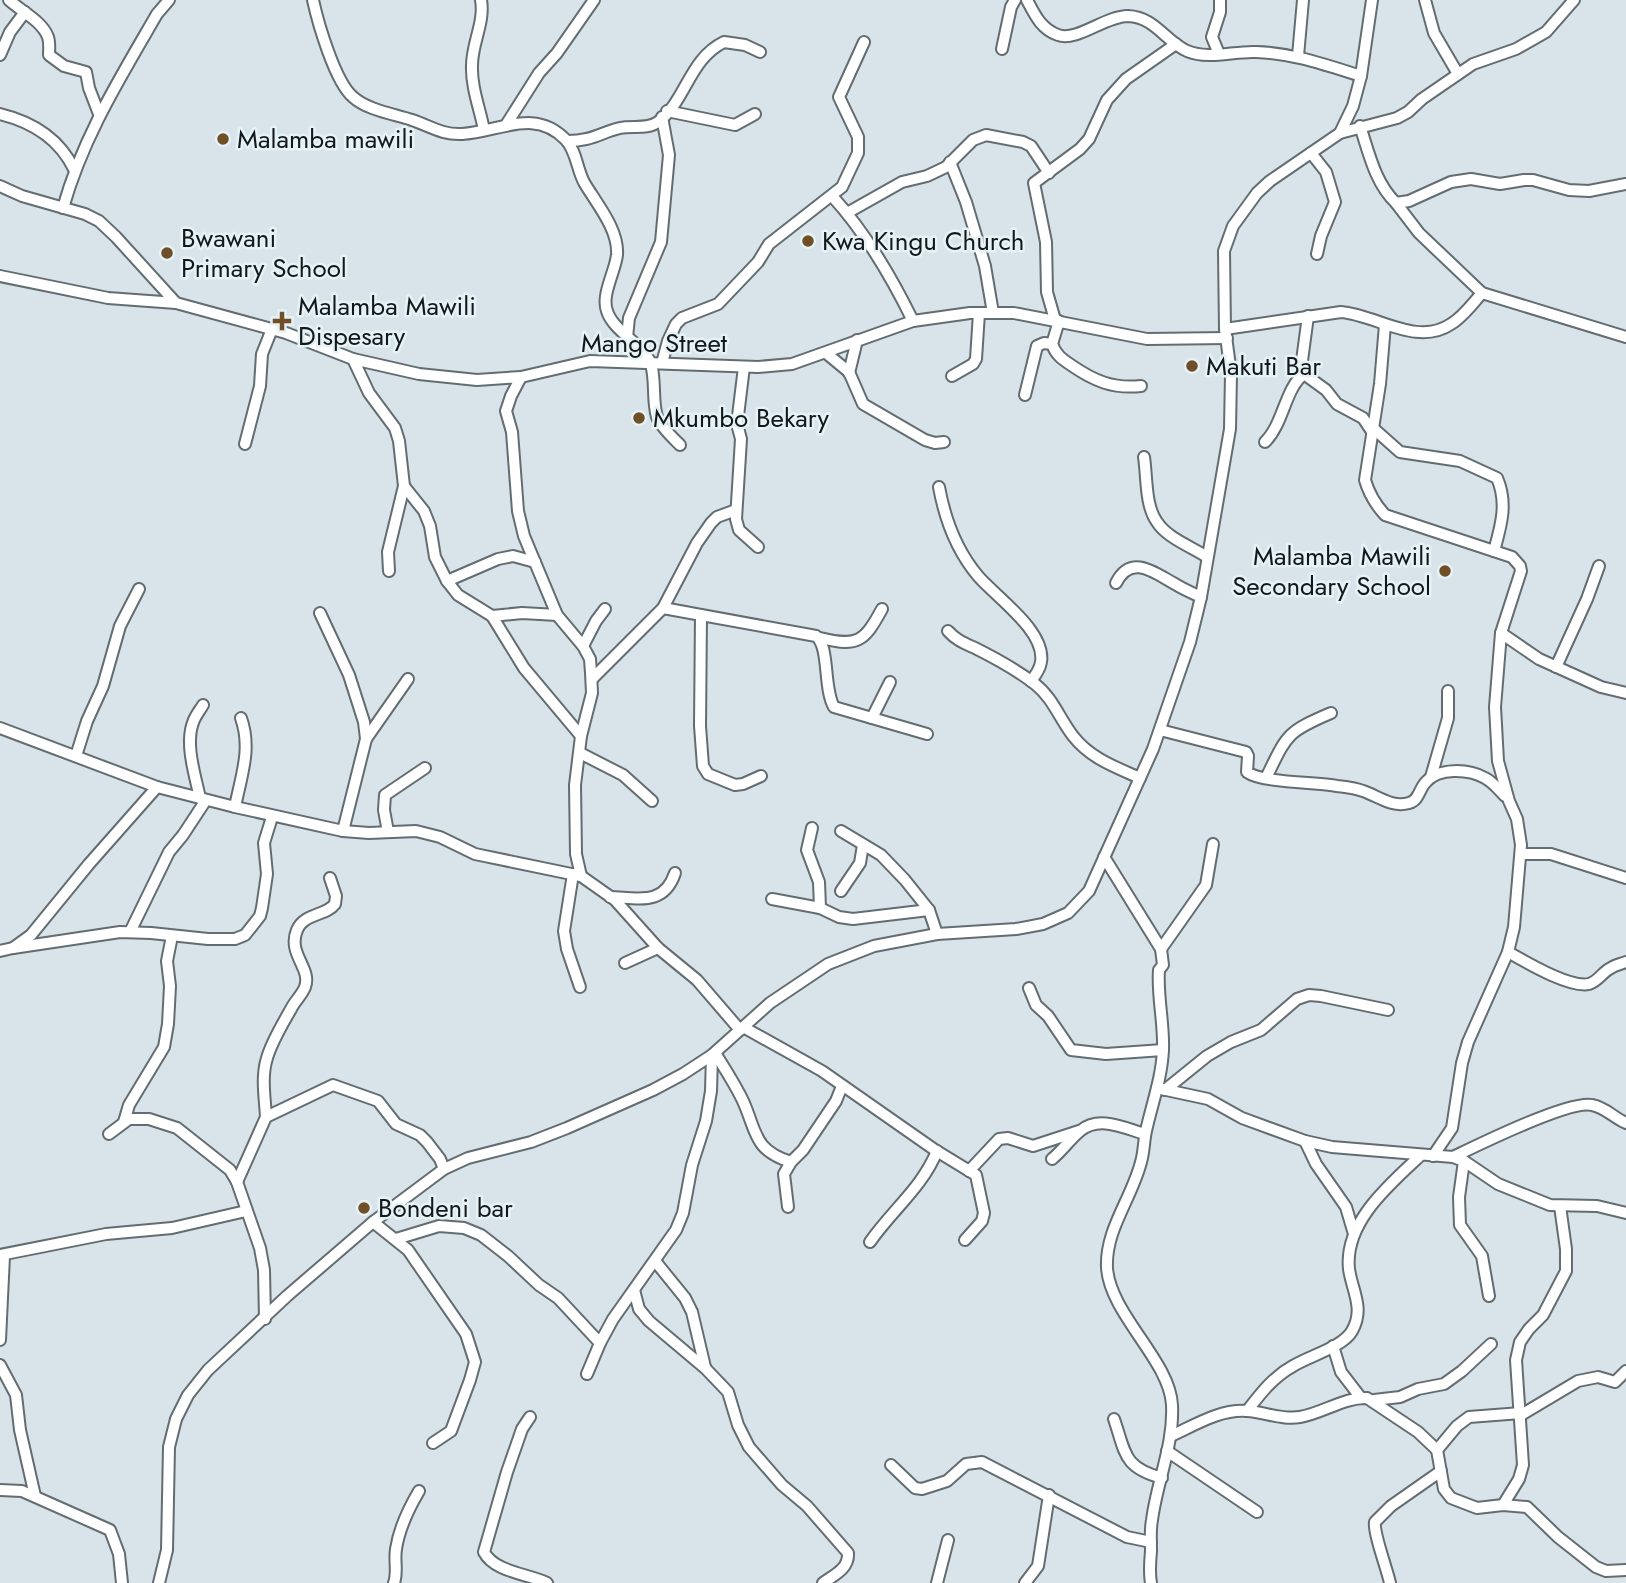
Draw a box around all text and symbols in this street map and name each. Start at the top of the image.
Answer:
place label: Malamba mawili [237,120,414,158]
marker: Malamba mawili [215,131,231,147]
place label: Bwawani Primary School [181,219,347,287]
place label: Kwa Kingu Church [822,222,1024,260]
marker: Kwa Kingu Church [800,233,816,249]
marker: Bwawani Primary School [159,245,175,261]
place label: Malamba Mawili Dispesary [298,287,476,355]
marker: Malamba Mawili Dispesary [272,311,292,331]
street label: Mango Street [581,324,728,362]
place label: Makuti Bar [1206,347,1321,385]
marker: Makuti Bar [1184,358,1200,374]
place label: Mkumbo Bekary [653,399,830,437]
marker: Mkumbo Bekary [631,410,647,426]
place label: Malamba Mawili Secondary School [1232,537,1431,605]
marker: Malamba Mawili Secondary School [1437,563,1453,579]
place label: Bondeni bar [378,1189,513,1227]
marker: Bondeni bar [356,1200,372,1216]

